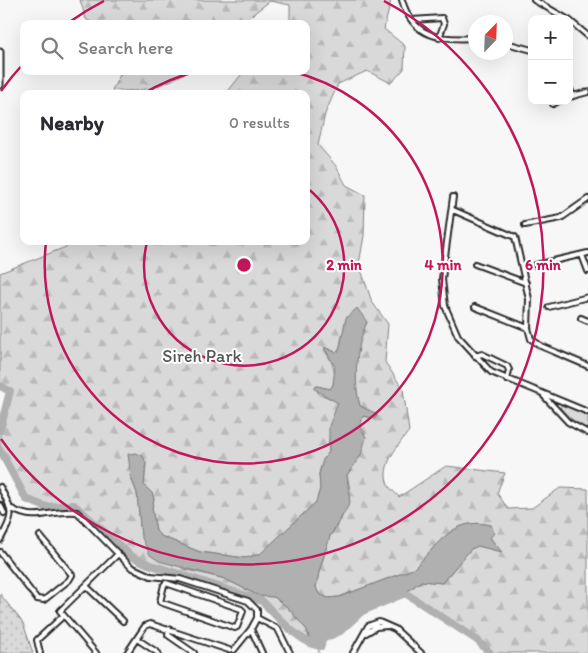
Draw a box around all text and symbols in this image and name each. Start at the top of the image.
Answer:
north arrow [468,15,513,60]
map controls [528,15,573,105]
button: + [528,15,573,60]
search box [20,20,310,75]
icon: search [38,34,66,62]
text: Search here [78,36,173,59]
button: − [528,60,573,105]
text: Nearby [40,110,104,135]
text: 0 results [229,113,290,132]
centre of rings [235,256,253,274]
text: 2 min [326,256,363,274]
text: 4 min [425,256,462,274]
text: 6 min [525,256,562,274]
park label: Sireh Park [162,345,243,367]

